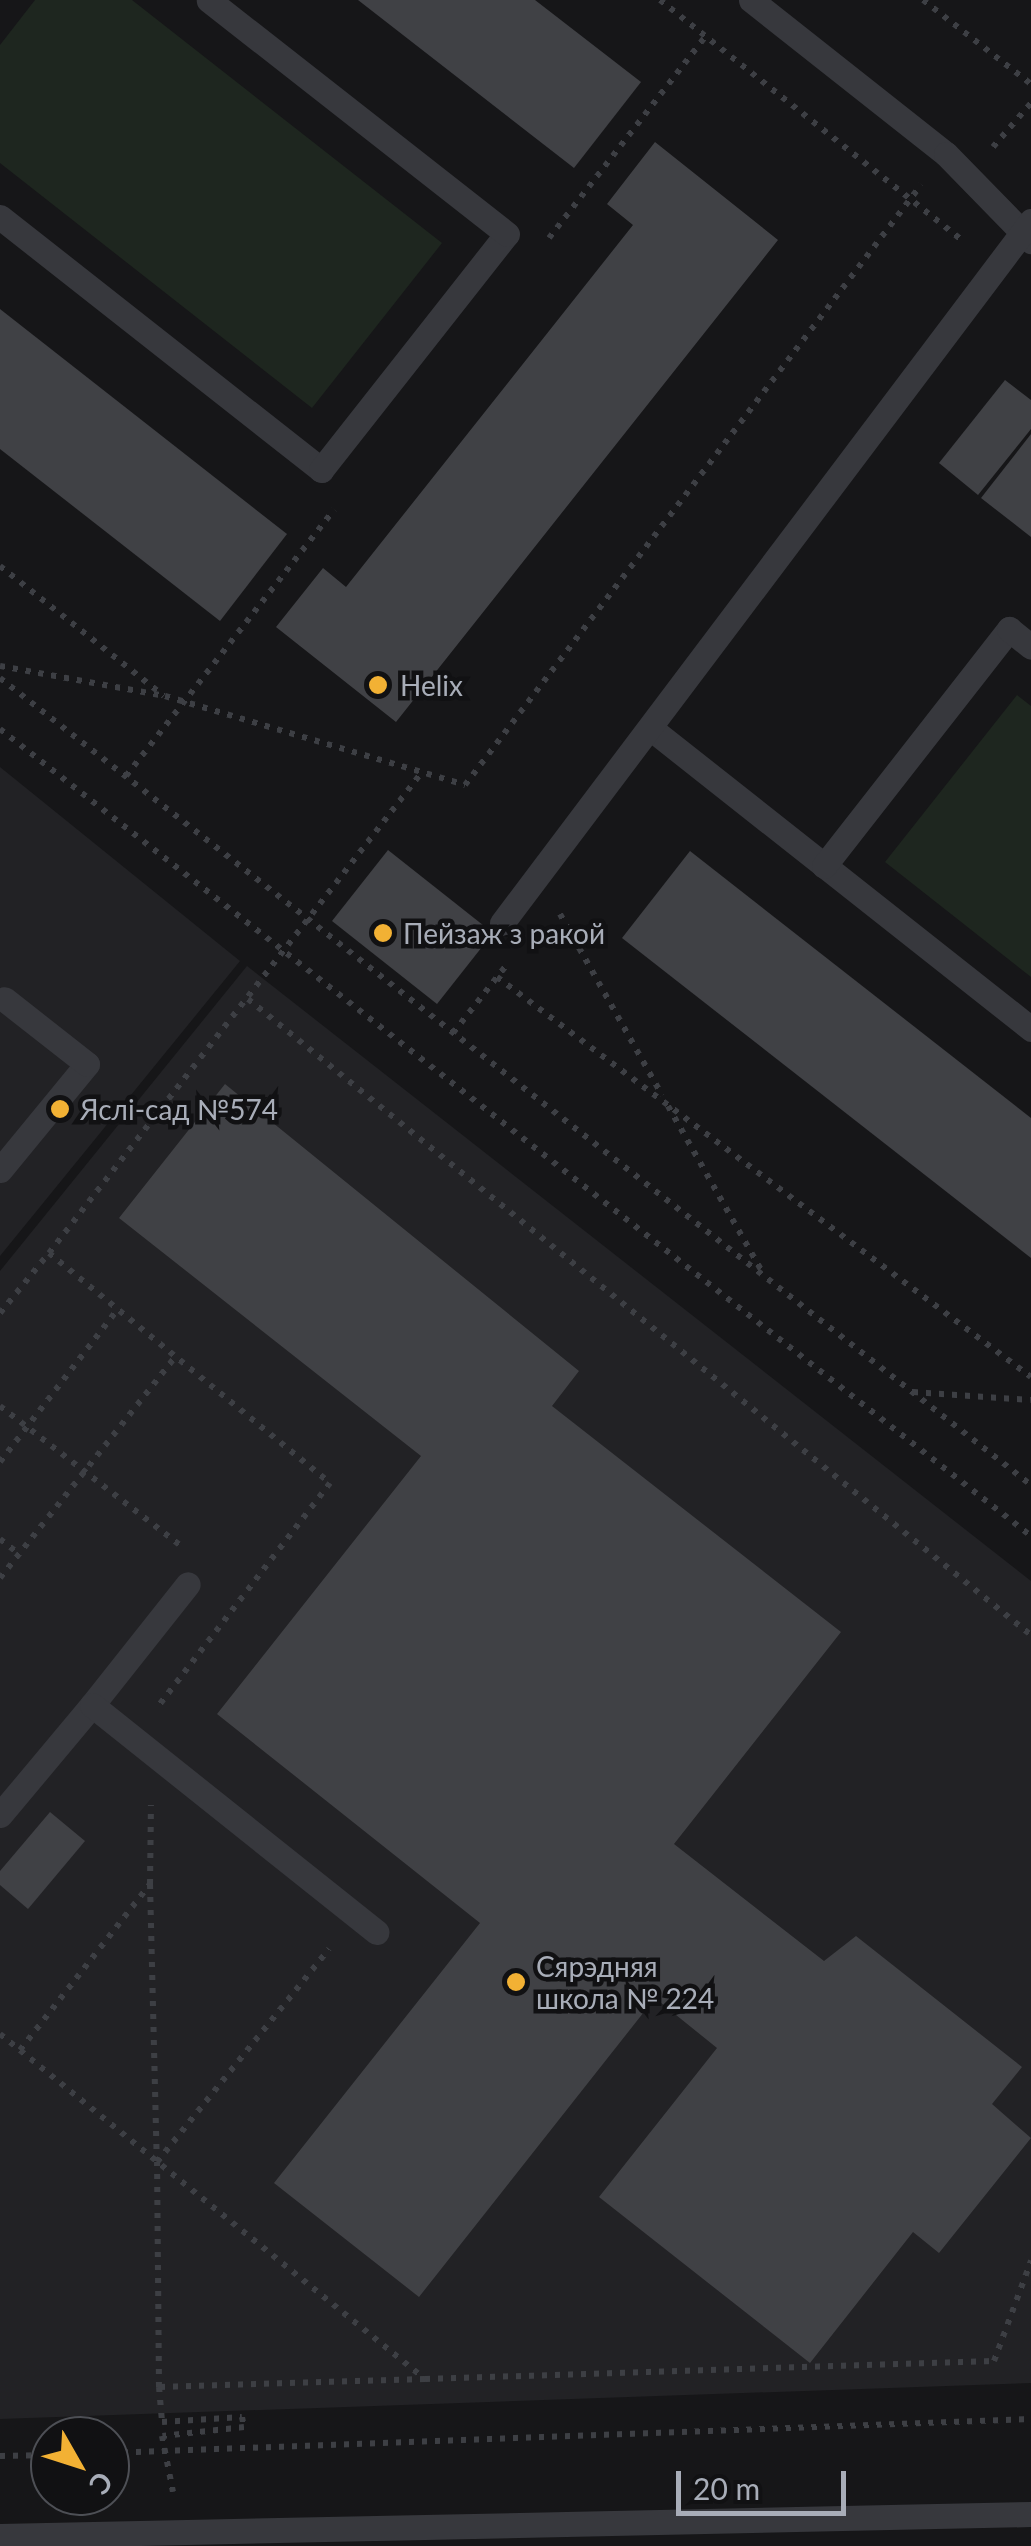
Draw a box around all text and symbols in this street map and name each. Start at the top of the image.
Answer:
place label: Helix [400,668,463,702]
marker: Helix [365,672,391,698]
place label: Пейзаж з ракой [403,916,605,950]
marker: Пейзаж з ракой [372,922,394,944]
place label: Яслі-сад №574 [80,1092,278,1126]
marker: Яслі-сад №574 [49,1098,71,1120]
place label: Сярэдняя школа № 224 [536,1949,714,2015]
marker: Сярэдняя школа № 224 [505,1971,527,1993]
north arrow [30,2416,130,2516]
scale bar [681,2451,851,2513]
text: С [83,2466,121,2502]
text: 20 m [693,2470,760,2506]

